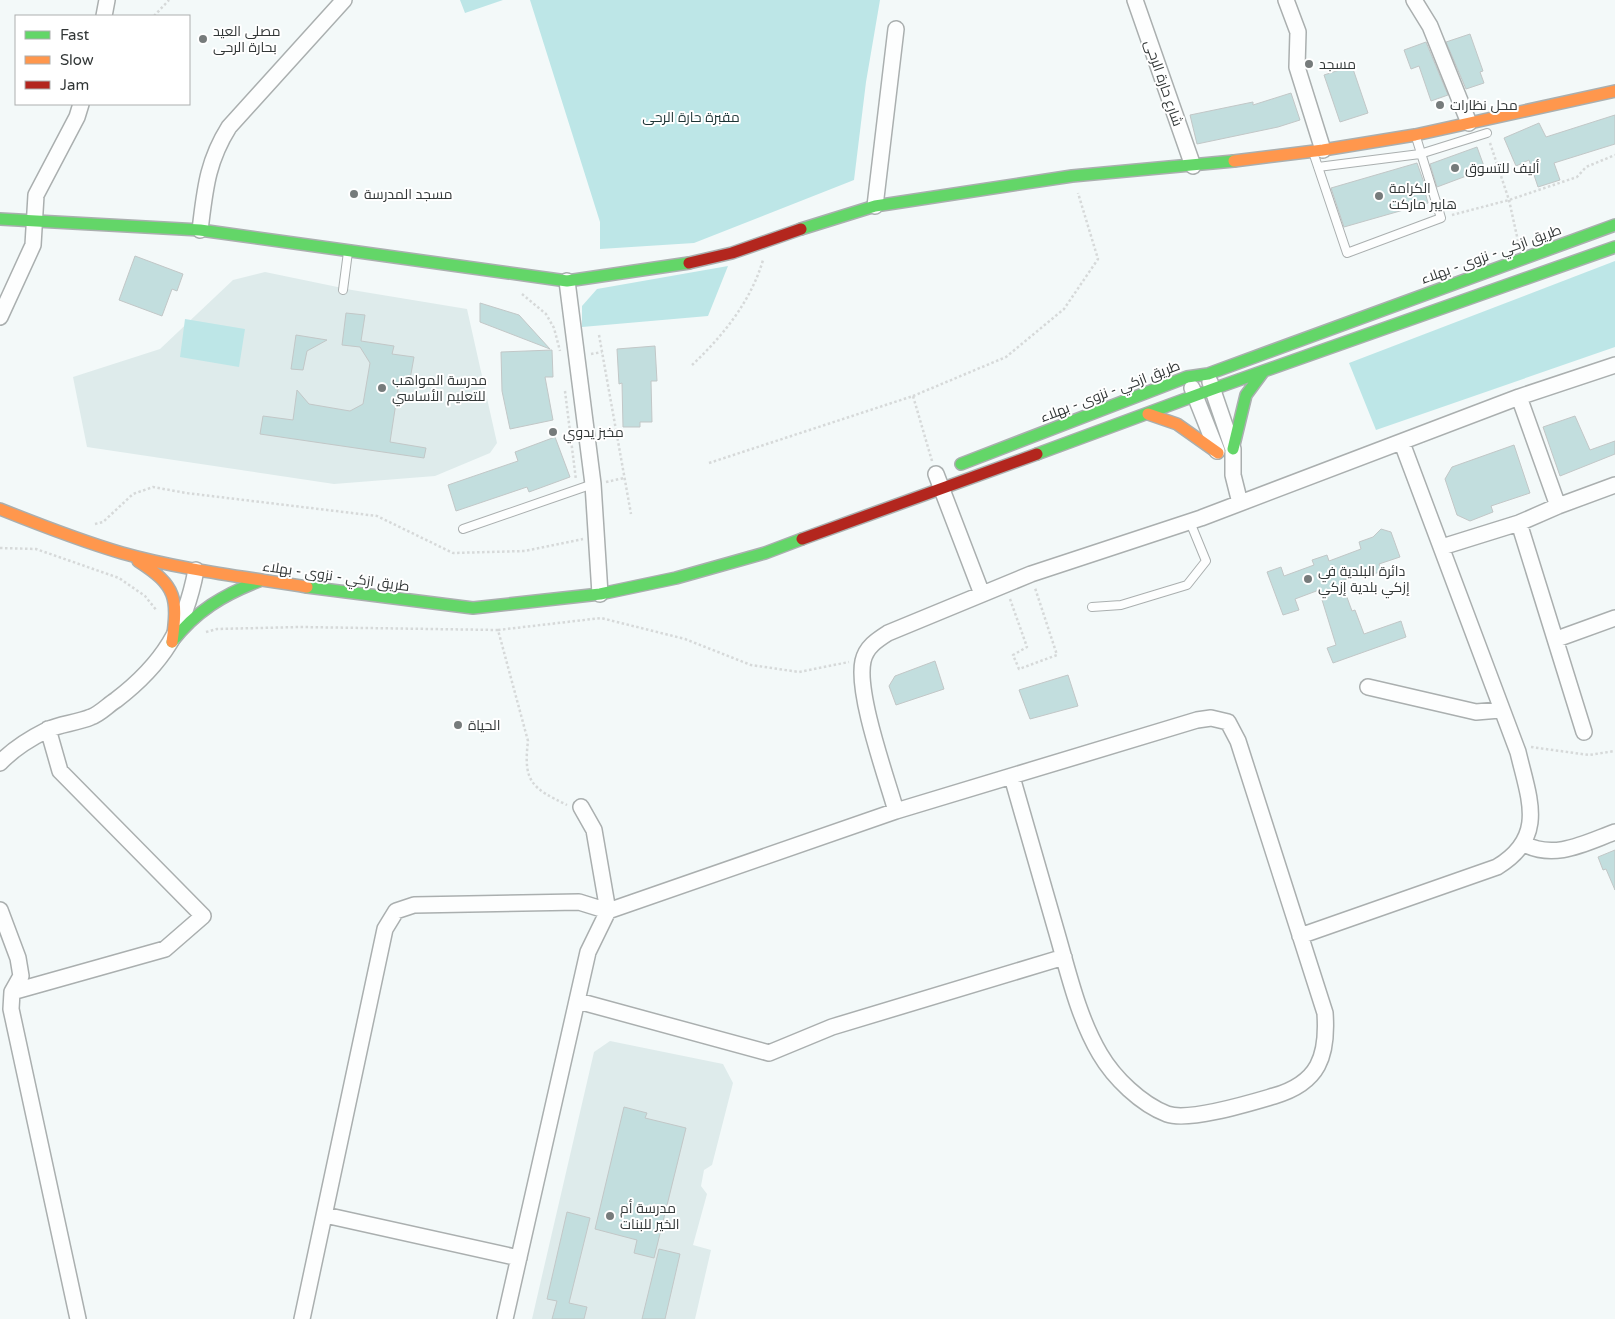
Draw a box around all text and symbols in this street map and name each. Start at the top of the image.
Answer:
legend [15,15,190,105]
place label: مصلى العيد بحارة الرحى [213,23,280,56]
text: Fast [60,26,90,44]
marker: مصلى العيد بحارة الرحى [197,33,209,45]
street label: شارع حارة الرحى [1141,38,1186,129]
text: Slow [60,51,94,69]
place label: مسجد [1319,56,1356,73]
marker: مسجد [1303,58,1315,70]
text: Jam [60,76,89,94]
place label: محل نظارات [1450,97,1518,114]
marker: محل نظارات [1434,99,1446,111]
park label: مقبرة حارة الرحى [642,109,740,126]
place label: أليف للتسوق [1465,159,1540,177]
marker: أليف للتسوق [1449,162,1461,174]
place label: الكرامة هايبر ماركت [1389,180,1457,213]
place label: مسجد المدرسة [364,186,453,203]
marker: مسجد المدرسة [348,188,360,200]
marker: الكرامة هايبر ماركت [1373,190,1385,202]
street label: طريق ازكي - نزوى - بهلاء [1419,221,1565,291]
street label: طريق ازكي - نزوى - بهلاء [1038,357,1184,429]
place label: مدرسة المواهب للتعليم الأساسي [392,372,487,407]
marker: مدرسة المواهب للتعليم الأساسي [376,382,388,394]
place label: مخبز يدوي [563,424,624,444]
marker: مخبز يدوي [547,426,559,438]
street label: طريق ازكي - نزوى - بهلاء [261,558,411,598]
place label: دائرة البلدية في إزكي بلدية إزكي [1318,563,1410,599]
marker: دائرة البلدية في إزكي بلدية إزكي [1302,573,1314,585]
place label: الحياة [468,717,500,734]
marker: الحياة [452,719,464,731]
place label: مدرسة أم الخير للبنات [620,1199,680,1233]
marker: مدرسة أم الخير للبنات [604,1210,616,1222]

